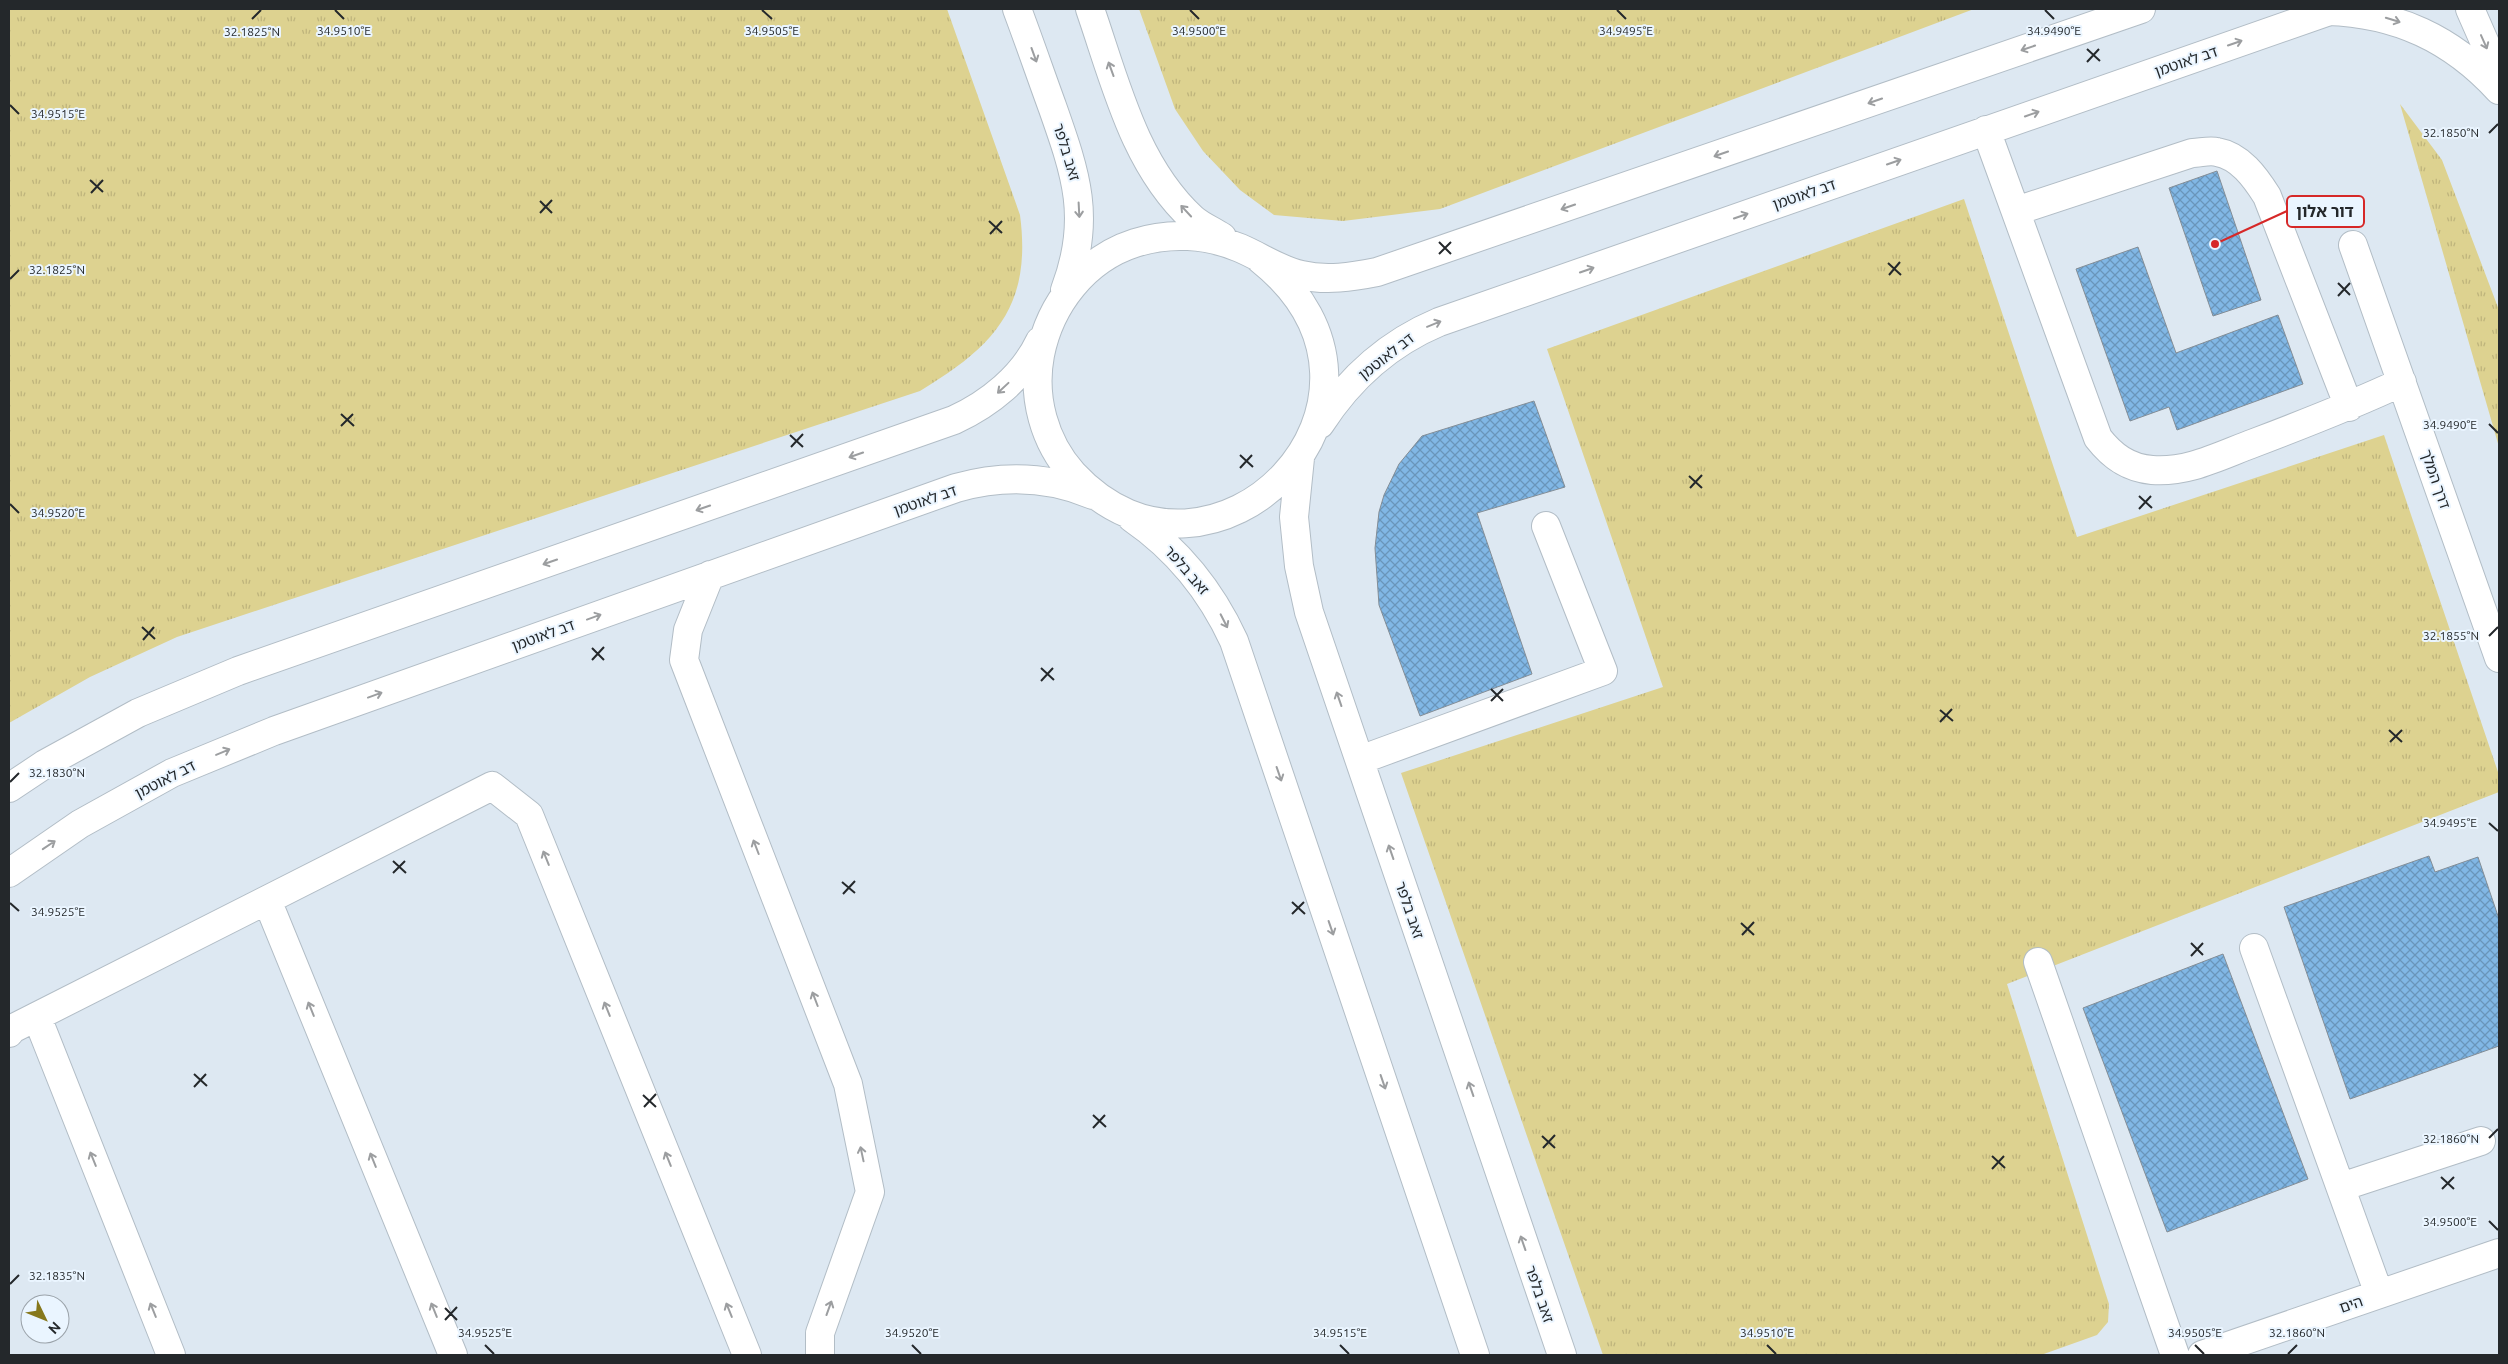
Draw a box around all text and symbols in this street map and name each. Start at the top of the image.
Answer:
one-way arrow [2384,16,2400,26]
text: 34.9510°E [317,24,371,37]
text: 34.9505°E [745,24,799,37]
text: 34.9500°E [1172,24,1226,37]
text: 34.9495°E [1599,24,1653,37]
text: 34.9490°E [2027,24,2081,37]
text: 32.1825°N [224,25,280,38]
one-way arrow [2480,34,2490,49]
one-way arrow [2227,38,2243,48]
street label: דב לאוטמן [2152,42,2220,80]
one-way arrow [2021,44,2037,53]
one-way arrow [1029,46,1039,62]
one-way arrow [1106,61,1115,77]
one-way arrow [1868,97,1883,106]
text: 34.9515°E [31,107,85,120]
one-way arrow [2024,109,2039,118]
street label: זאב בלפר [1050,121,1084,183]
text: 32.1850°N [2423,126,2479,139]
one-way arrow [1714,150,1730,159]
one-way arrow [1886,157,1901,166]
street label: דב לאוטמן [1770,175,1838,213]
callout: דור אלון [2287,196,2364,227]
one-way arrow [1075,202,1084,218]
text: דור אלון [2296,202,2354,220]
one-way arrow [1561,203,1576,212]
one-way arrow [1180,205,1192,217]
one-way arrow [1732,211,1748,220]
text: 32.1825°N [29,263,85,276]
one-way arrow [1579,265,1595,274]
one-way arrow [1426,319,1441,328]
street label: דב לאוטמן [1355,329,1417,383]
one-way arrow [996,382,1009,394]
text: 34.9490°E [2423,418,2477,431]
street label: דרך המלך [2418,447,2454,511]
one-way arrow [849,451,865,460]
street label: דב לאוטמן [891,481,959,519]
one-way arrow [696,504,711,513]
text: 34.9520°E [31,506,85,519]
street label: זאב בלפר [1161,542,1213,598]
one-way arrow [542,558,558,567]
one-way arrow [585,612,601,621]
one-way arrow [1219,613,1229,628]
street label: דב לאוטמן [509,616,577,654]
text: 32.1855°N [2423,629,2479,642]
one-way arrow [366,690,382,699]
one-way arrow [1334,691,1343,707]
one-way arrow [215,747,230,757]
street label: דב לאוטמן [132,757,198,801]
one-way arrow [1275,765,1284,781]
text: 32.1830°N [29,766,85,779]
text: 34.9495°E [2423,816,2477,829]
one-way arrow [42,840,56,851]
one-way arrow [751,840,760,855]
one-way arrow [1386,845,1395,861]
one-way arrow [541,851,550,866]
street label: זאב בלפר [1392,879,1428,941]
text: 34.9525°E [31,905,85,918]
one-way arrow [1327,919,1336,935]
one-way arrow [809,992,819,1007]
one-way arrow [306,1002,316,1017]
one-way arrow [602,1002,611,1017]
one-way arrow [1379,1073,1388,1089]
one-way arrow [1466,1082,1475,1098]
text: 32.1860°N [2423,1132,2479,1145]
one-way arrow [857,1146,866,1162]
one-way arrow [88,1152,97,1167]
one-way arrow [663,1152,672,1168]
one-way arrow [367,1153,377,1168]
text: 34.9500°E [2423,1215,2477,1228]
one-way arrow [1518,1236,1527,1252]
street label: זאב בלפר [1522,1263,1558,1325]
text: 32.1835°N [29,1269,85,1282]
street label: הים [2337,1292,2365,1316]
north arrow [20,1294,70,1344]
one-way arrow [825,1301,834,1316]
one-way arrow [148,1303,157,1318]
one-way arrow [429,1303,439,1318]
one-way arrow [724,1303,733,1318]
text: N [45,1319,64,1337]
text: 34.9525°E [458,1326,512,1339]
text: 34.9520°E [885,1326,939,1339]
text: 34.9515°E [1313,1326,1367,1339]
text: 34.9510°E [1740,1326,1794,1339]
text: 34.9505°E [2168,1326,2222,1339]
text: 32.1860°N [2269,1326,2325,1339]

